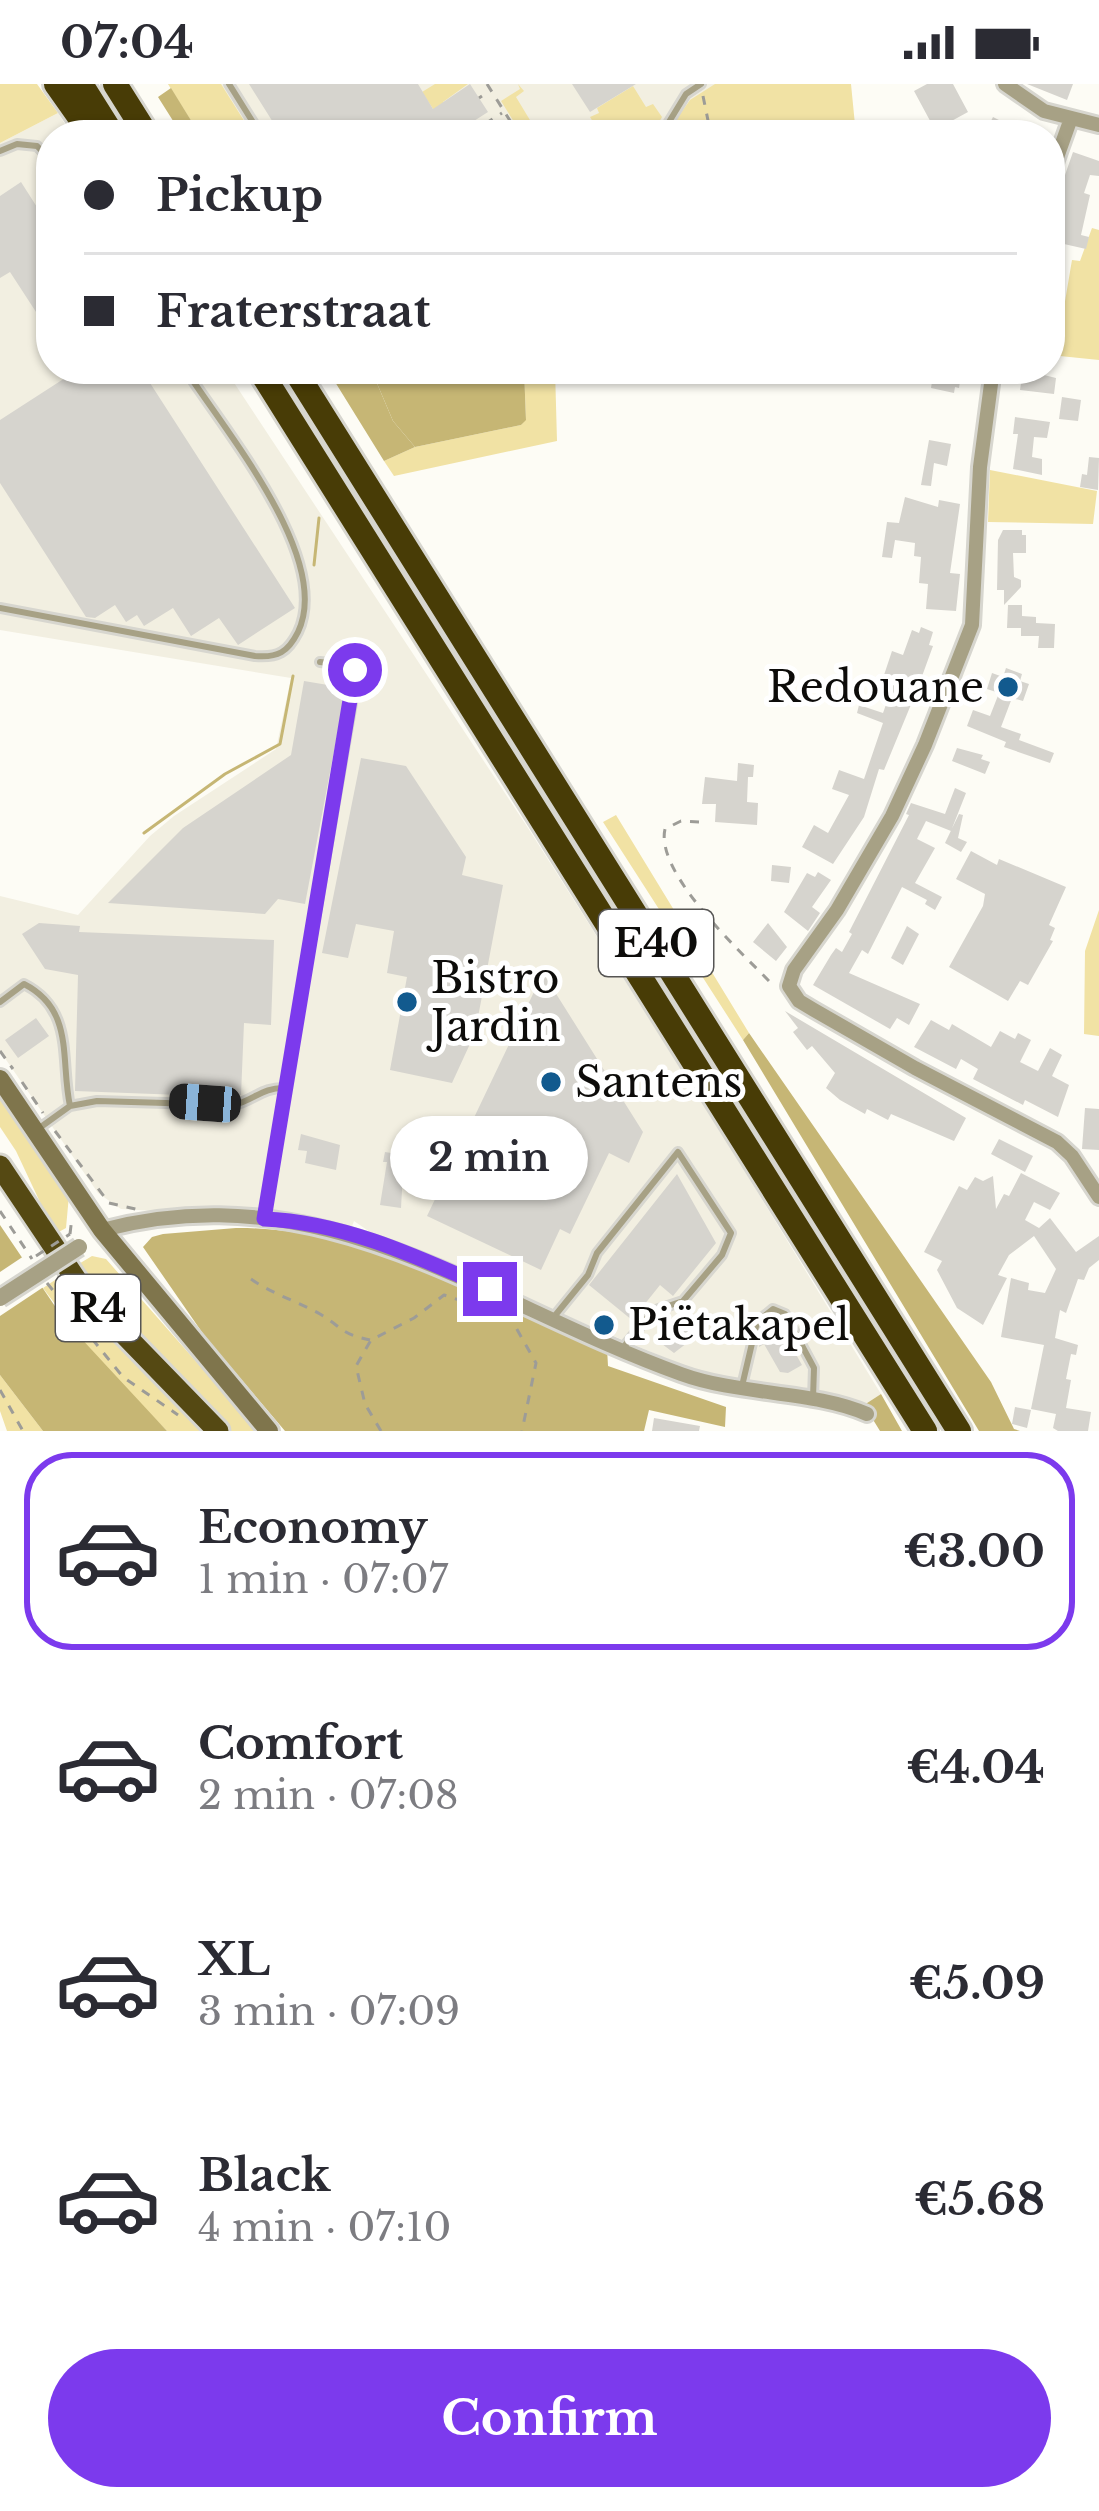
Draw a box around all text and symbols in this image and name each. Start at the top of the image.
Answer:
text: 07:04 [60,14,194,70]
text: Pickup [156,167,323,223]
text: Fraterstraat [156,283,431,339]
route start [328,643,382,697]
place label: Redouane [767,661,984,713]
marker: Redouane [995,674,1021,700]
road number: E40 [599,910,713,976]
place label: Bistro Jardin [426,952,561,1052]
marker: Bistro Jardin [394,989,420,1015]
place label: Santens [575,1056,742,1108]
marker: Santens [538,1069,564,1095]
car [168,1083,242,1123]
callout: 2 min [391,1115,589,1199]
text: 2 min [428,1133,550,1182]
route end [463,1262,517,1316]
road number: R4 [56,1275,140,1341]
place label: Piëtakapel [628,1299,850,1351]
marker: Piëtakapel [591,1312,617,1338]
icon: car [54,1497,162,1605]
text: Economy [198,1499,428,1555]
text: €3.00 [903,1523,1045,1579]
text: 1 min · 07:07 [198,1555,448,1604]
icon: car [54,1713,162,1821]
text: Comfort [198,1715,403,1771]
text: €4.04 [906,1739,1045,1795]
text: 2 min · 07:08 [198,1771,459,1820]
icon: car [54,1929,162,2037]
text: XL [198,1931,270,1987]
text: €5.09 [909,1955,1045,2011]
text: 3 min · 07:09 [198,1987,460,2036]
icon: car [54,2145,162,2253]
text: Black [198,2147,331,2203]
text: €5.68 [914,2171,1045,2227]
text: 4 min · 07:10 [198,2203,451,2252]
button: Confirm [48,2349,1051,2487]

